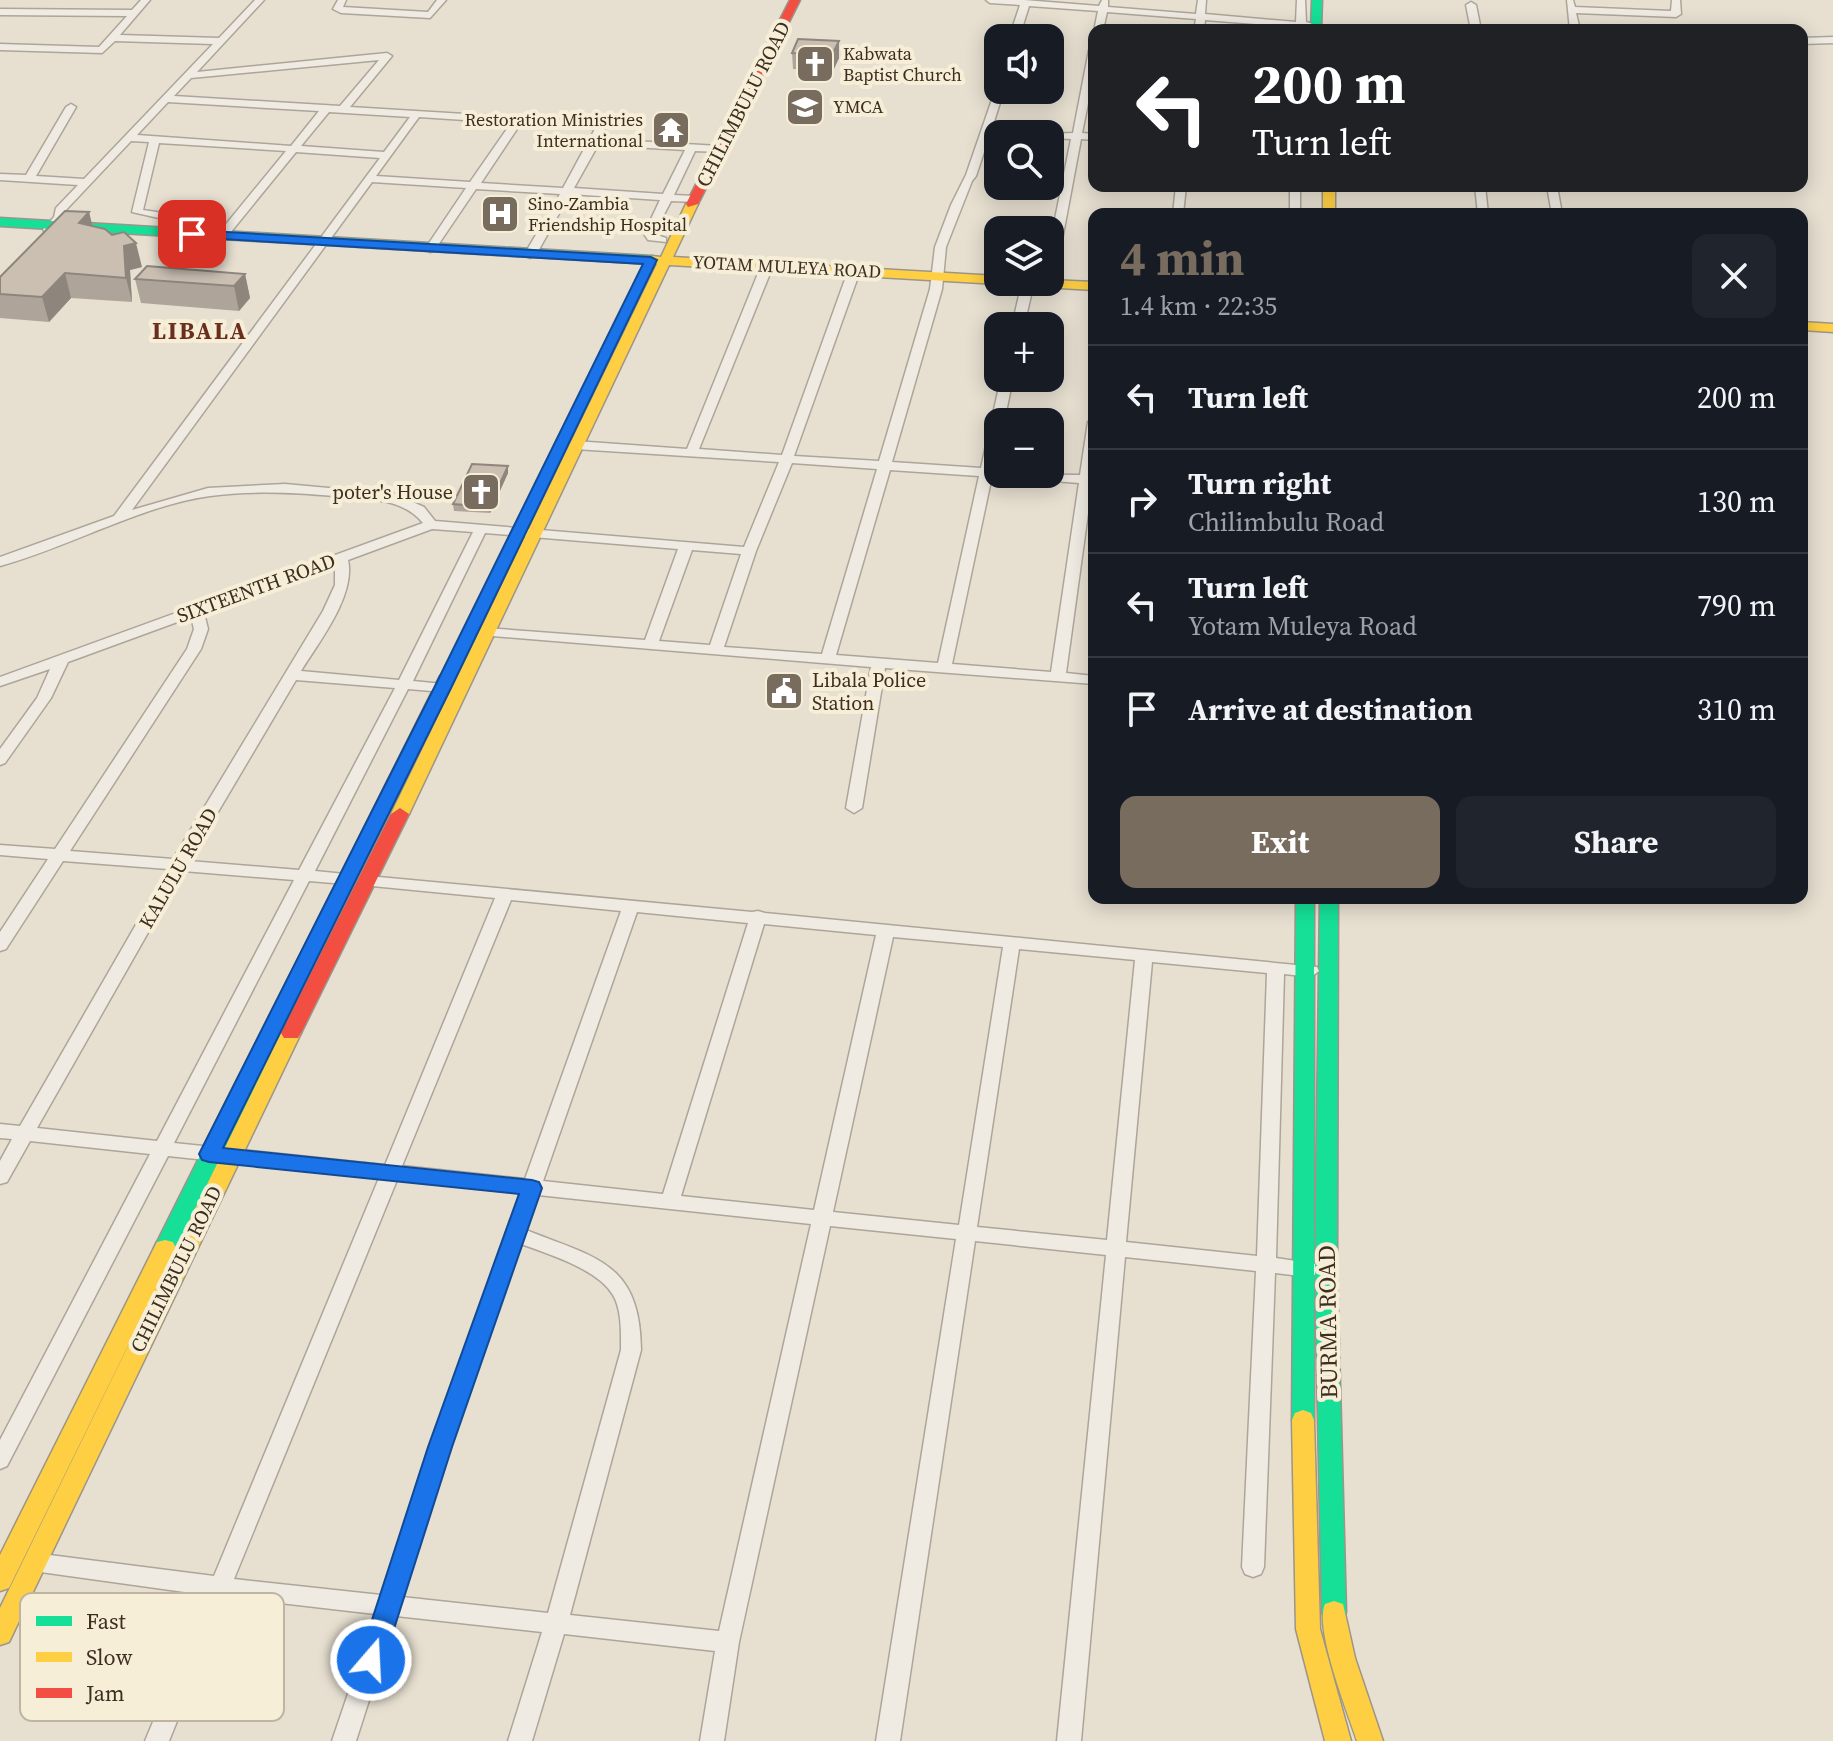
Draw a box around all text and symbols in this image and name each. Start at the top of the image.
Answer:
street label: CHILIMBULU ROAD [689,16,797,192]
map controls [984,24,1064,488]
button: sound [984,24,1064,104]
place label: Kabwata Baptist Church [843,41,962,87]
church icon: Kabwata Baptist Church [794,43,836,85]
text: 200 m [1252,45,1406,122]
icon: left [1120,56,1224,160]
school or university icon: YMCA [784,86,826,128]
place label: YMCA [833,94,884,119]
place label: Restoration Ministries International [464,107,643,153]
temple icon: Restoration Ministries International [650,109,692,151]
text: Turn left [1252,118,1391,167]
button: search [984,120,1064,200]
place label: Sino-Zambia Friendship Hospital [528,191,687,237]
hospital icon: Sino-Zambia Friendship Hospital [479,193,521,235]
pin [158,200,226,268]
icon: arrive [170,212,214,256]
button: layers [984,216,1064,296]
text: 4 min [1120,225,1245,291]
button: close [1692,234,1776,318]
street label: YOTAM MULEYA ROAD [692,249,882,284]
text: 1.4 km · 22:35 [1120,288,1277,324]
button: + [984,312,1064,392]
district label: LIBALA [152,314,248,347]
icon: left [1120,375,1164,419]
text: Turn left [1188,377,1308,418]
text: 200 m [1697,377,1776,418]
button: − [984,408,1064,488]
text: Turn right [1188,463,1331,504]
church icon: poter's House [460,471,502,513]
place label: poter's House [332,478,453,506]
icon: right [1120,479,1164,523]
text: 130 m [1697,481,1776,522]
text: Chilimbulu Road [1188,504,1384,540]
street label: SIXTEENTH ROAD [173,546,339,630]
text: Turn left [1188,567,1308,608]
icon: left [1120,583,1164,627]
text: 790 m [1697,585,1776,626]
text: Yotam Muleya Road [1188,608,1417,644]
place label: Libala Police Station [812,666,926,717]
public building icon: Libala Police Station [763,670,805,712]
icon: arrive [1120,687,1164,731]
text: Arrive at destination [1188,689,1473,730]
text: 310 m [1697,689,1776,730]
button: Exit [1120,796,1440,888]
button: Share [1456,796,1776,888]
street label: KALULU ROAD [132,803,224,933]
street label: CHILIMBULU ROAD [123,1181,229,1357]
street label: BURMA ROAD [1310,1245,1345,1399]
legend [20,1593,284,1721]
text: Fast [86,1606,127,1636]
position arrow [329,1618,413,1702]
text: Slow [86,1642,133,1672]
text: Jam [85,1678,125,1708]

